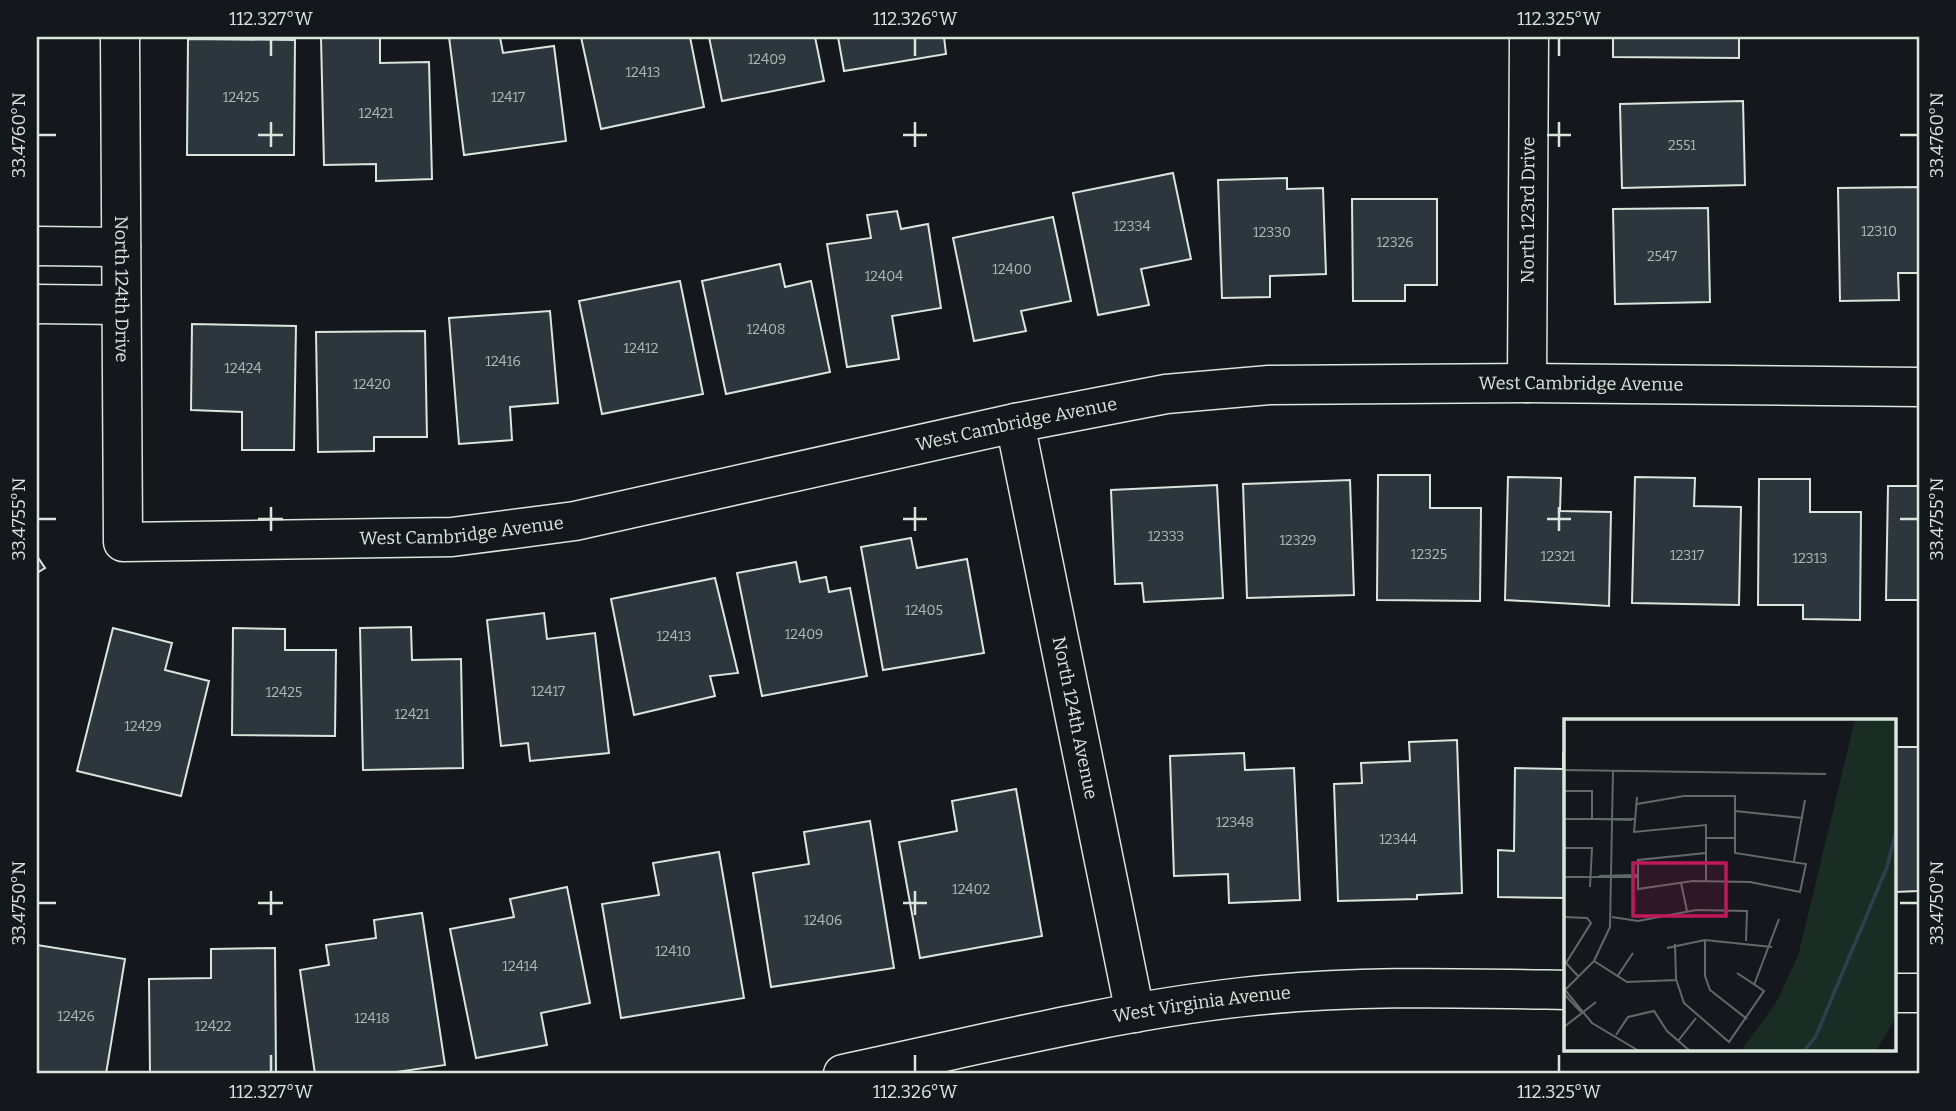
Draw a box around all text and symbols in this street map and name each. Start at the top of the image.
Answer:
text: 112.327°W [229,8,314,30]
text: 112.326°W [873,8,958,30]
text: 112.325°W [1517,8,1602,30]
house number: 12409 [748,51,786,68]
house number: 12413 [625,64,661,81]
house number: 12425 [223,89,259,106]
house number: 12417 [491,89,525,106]
text: 33.4760°N [8,92,30,178]
text: 33.4760°N [1926,92,1948,178]
house number: 12421 [359,105,394,122]
street label: North 123rd Drive [1517,137,1539,283]
house number: 2551 [1668,137,1696,154]
street label: North 124th Drive [110,216,133,362]
house number: 12334 [1113,218,1151,235]
house number: 12310 [1861,223,1897,240]
house number: 12330 [1253,224,1291,241]
house number: 12326 [1376,234,1414,251]
house number: 2547 [1647,248,1677,265]
house number: 12400 [992,261,1032,278]
house number: 12404 [865,268,903,285]
house number: 12408 [747,321,785,338]
house number: 12412 [624,340,658,357]
house number: 12416 [485,353,521,370]
house number: 12424 [224,360,262,377]
street label: West Cambridge Avenue [1478,372,1684,396]
house number: 12420 [353,376,391,393]
street label: West Cambridge Avenue [914,393,1119,456]
text: 33.4755°N [8,478,30,560]
text: 33.4755°N [1926,478,1948,560]
street label: West Cambridge Avenue [359,512,565,549]
house number: 12333 [1148,528,1184,545]
house number: 12329 [1279,532,1317,549]
house number: 12325 [1411,546,1447,563]
house number: 12317 [1670,547,1704,564]
house number: 12321 [1541,548,1576,565]
house number: 12313 [1793,550,1827,567]
house number: 12405 [905,602,943,619]
house number: 12409 [785,626,823,643]
house number: 12413 [656,628,692,645]
street label: North 124th Avenue [1048,635,1102,801]
house number: 12417 [531,683,565,700]
house number: 12425 [266,684,302,701]
house number: 12421 [395,706,430,723]
house number: 12429 [124,718,162,735]
inset map [1564,719,1896,1052]
house number: 12348 [1216,814,1254,831]
house number: 12344 [1379,831,1417,848]
text: 33.4750°N [8,861,30,945]
text: 33.4750°N [1926,861,1948,945]
house number: 12402 [952,881,990,898]
house number: 12406 [804,912,842,929]
house number: 12410 [655,943,691,960]
house number: 12414 [502,958,538,975]
street label: West Virginia Avenue [1112,982,1292,1027]
house number: 12426 [57,1008,95,1025]
house number: 12418 [354,1010,390,1027]
house number: 12422 [195,1018,231,1035]
text: 112.327°W [229,1081,314,1103]
text: 112.326°W [873,1081,958,1103]
text: 112.325°W [1517,1081,1602,1103]

